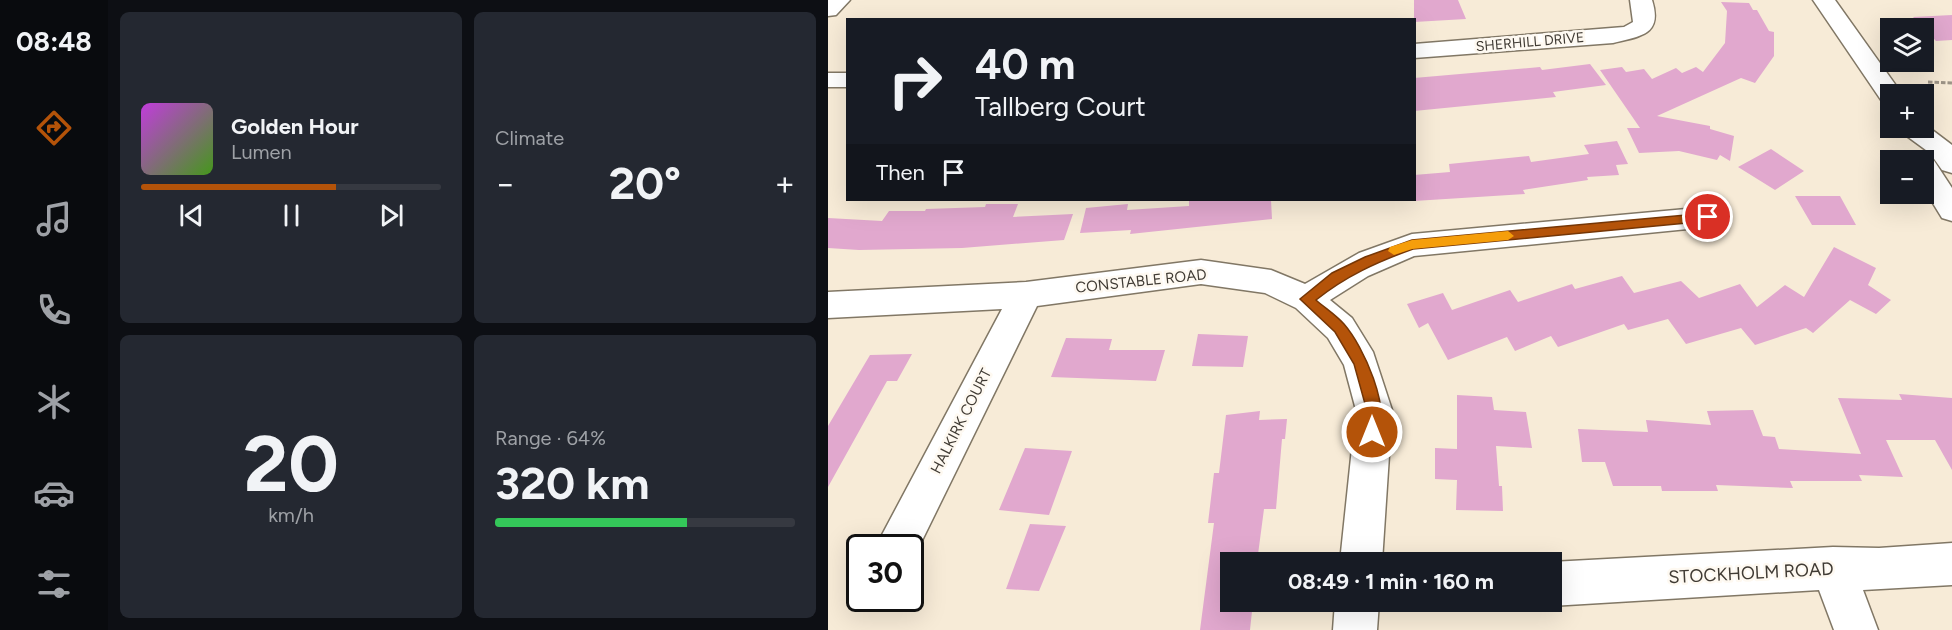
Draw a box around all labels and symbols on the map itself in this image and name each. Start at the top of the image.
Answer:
street label: SHERHILL DRIVE [1475,29,1585,55]
pin [1682,191,1733,242]
street label: CONSTABLE ROAD [1075,265,1207,297]
street label: HALKIRK COURT [927,365,996,476]
position arrow [1340,400,1404,464]
speed limit sign: 30 [846,534,924,612]
street label: STOCKHOLM ROAD [1668,558,1834,588]

